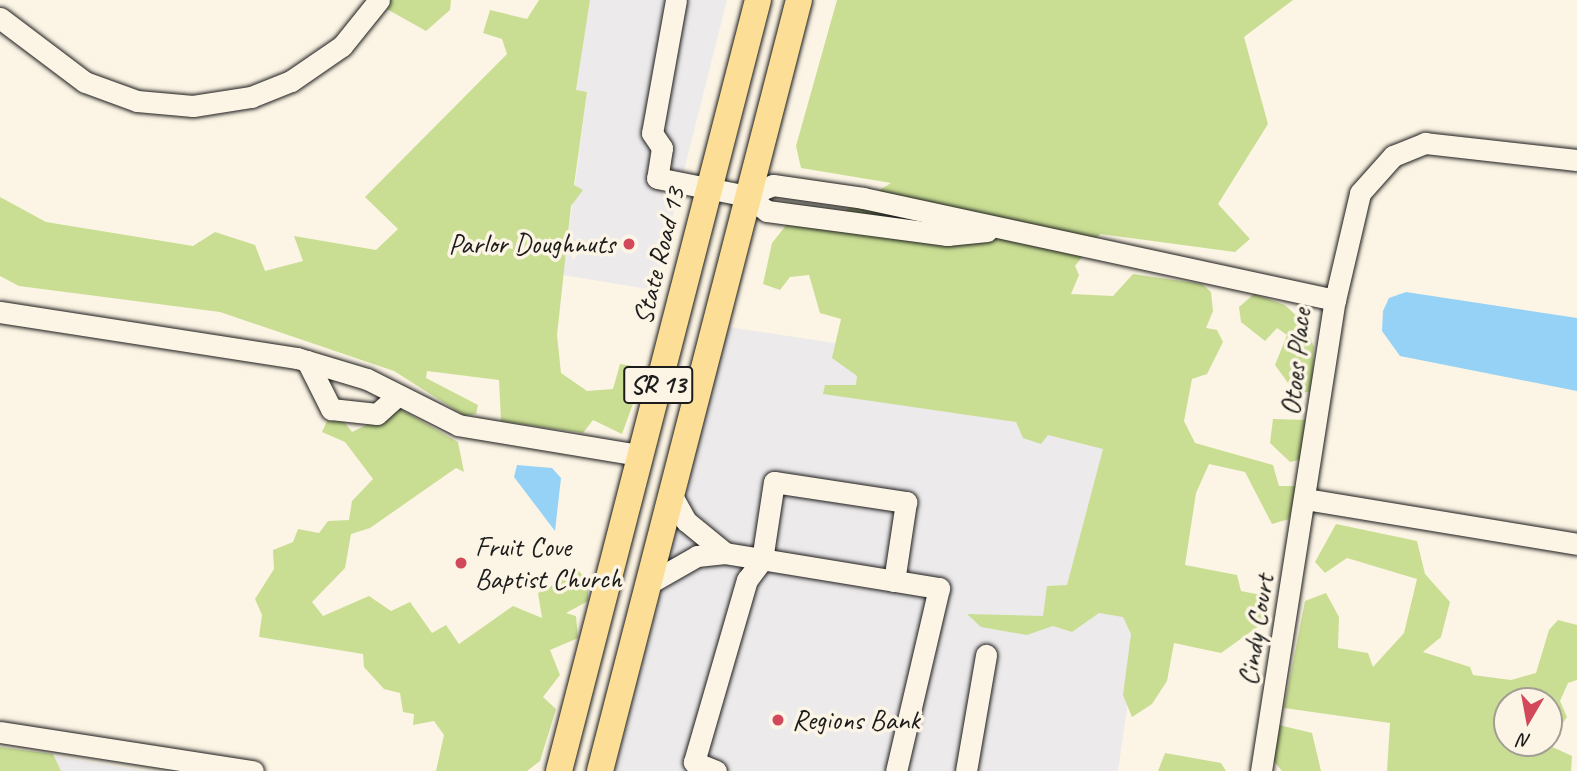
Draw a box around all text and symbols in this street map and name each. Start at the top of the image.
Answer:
street label: State Road 13 [626,184,692,328]
place label: Parlor Doughnuts [448,227,615,261]
marker: Parlor Doughnuts [621,236,637,252]
street label: Otoes Place [1274,306,1318,418]
road number: SR 13 [623,362,693,408]
place label: Fruit Cove Baptist Church [475,530,623,596]
marker: Fruit Cove Baptist Church [453,555,469,571]
street label: Cindy Court [1231,572,1281,688]
north arrow [1493,687,1563,757]
place label: Regions Bank [792,703,919,737]
marker: Regions Bank [770,712,786,728]
text: N [1517,728,1533,754]

